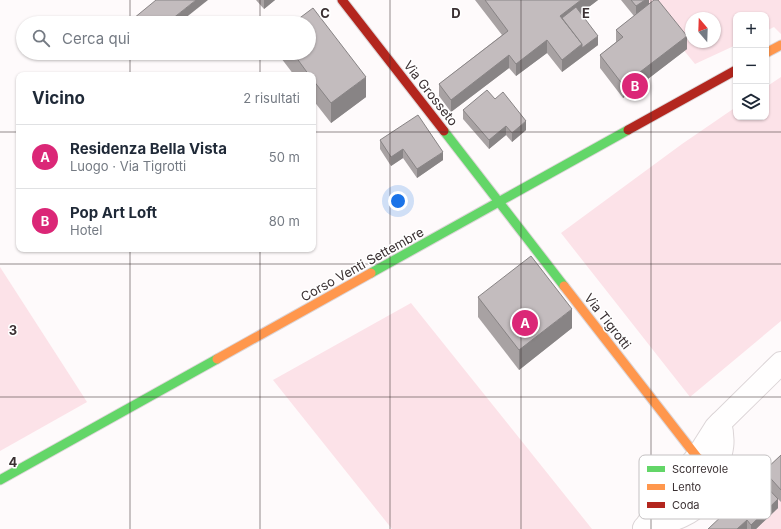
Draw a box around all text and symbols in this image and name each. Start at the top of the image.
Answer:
text: C [320,5,330,21]
text: D [451,5,461,21]
text: E [582,5,590,21]
north arrow [685,12,721,48]
map controls [733,12,769,120]
button: + [733,12,769,48]
search box [16,16,316,60]
icon: search [30,27,52,49]
text: Cerca qui [62,29,130,48]
button: − [733,48,769,84]
street label: Via Grosseto [401,57,462,129]
pin: B [622,71,648,101]
button: layers [733,84,769,120]
text: Vicino [32,88,85,108]
text: 2 risultati [243,90,300,106]
text: Residenza Bella Vista [70,139,227,158]
text: A [40,149,50,165]
text: 50 m [269,149,300,165]
text: Luogo · Via Tigrotti [70,158,186,174]
your location [388,191,408,211]
text: Pop Art Loft [70,203,157,222]
text: B [41,213,49,229]
text: 80 m [269,213,300,229]
text: Hotel [70,222,102,238]
street label: Corso Venti Settembre [298,223,426,305]
street label: Via Tigrotti [581,290,635,352]
pin: A [512,308,538,338]
text: 3 [9,322,17,338]
text: 4 [9,454,18,470]
legend [639,455,771,519]
text: Scorrevole [672,462,728,476]
text: Lento [672,480,702,494]
text: Coda [672,498,700,512]

